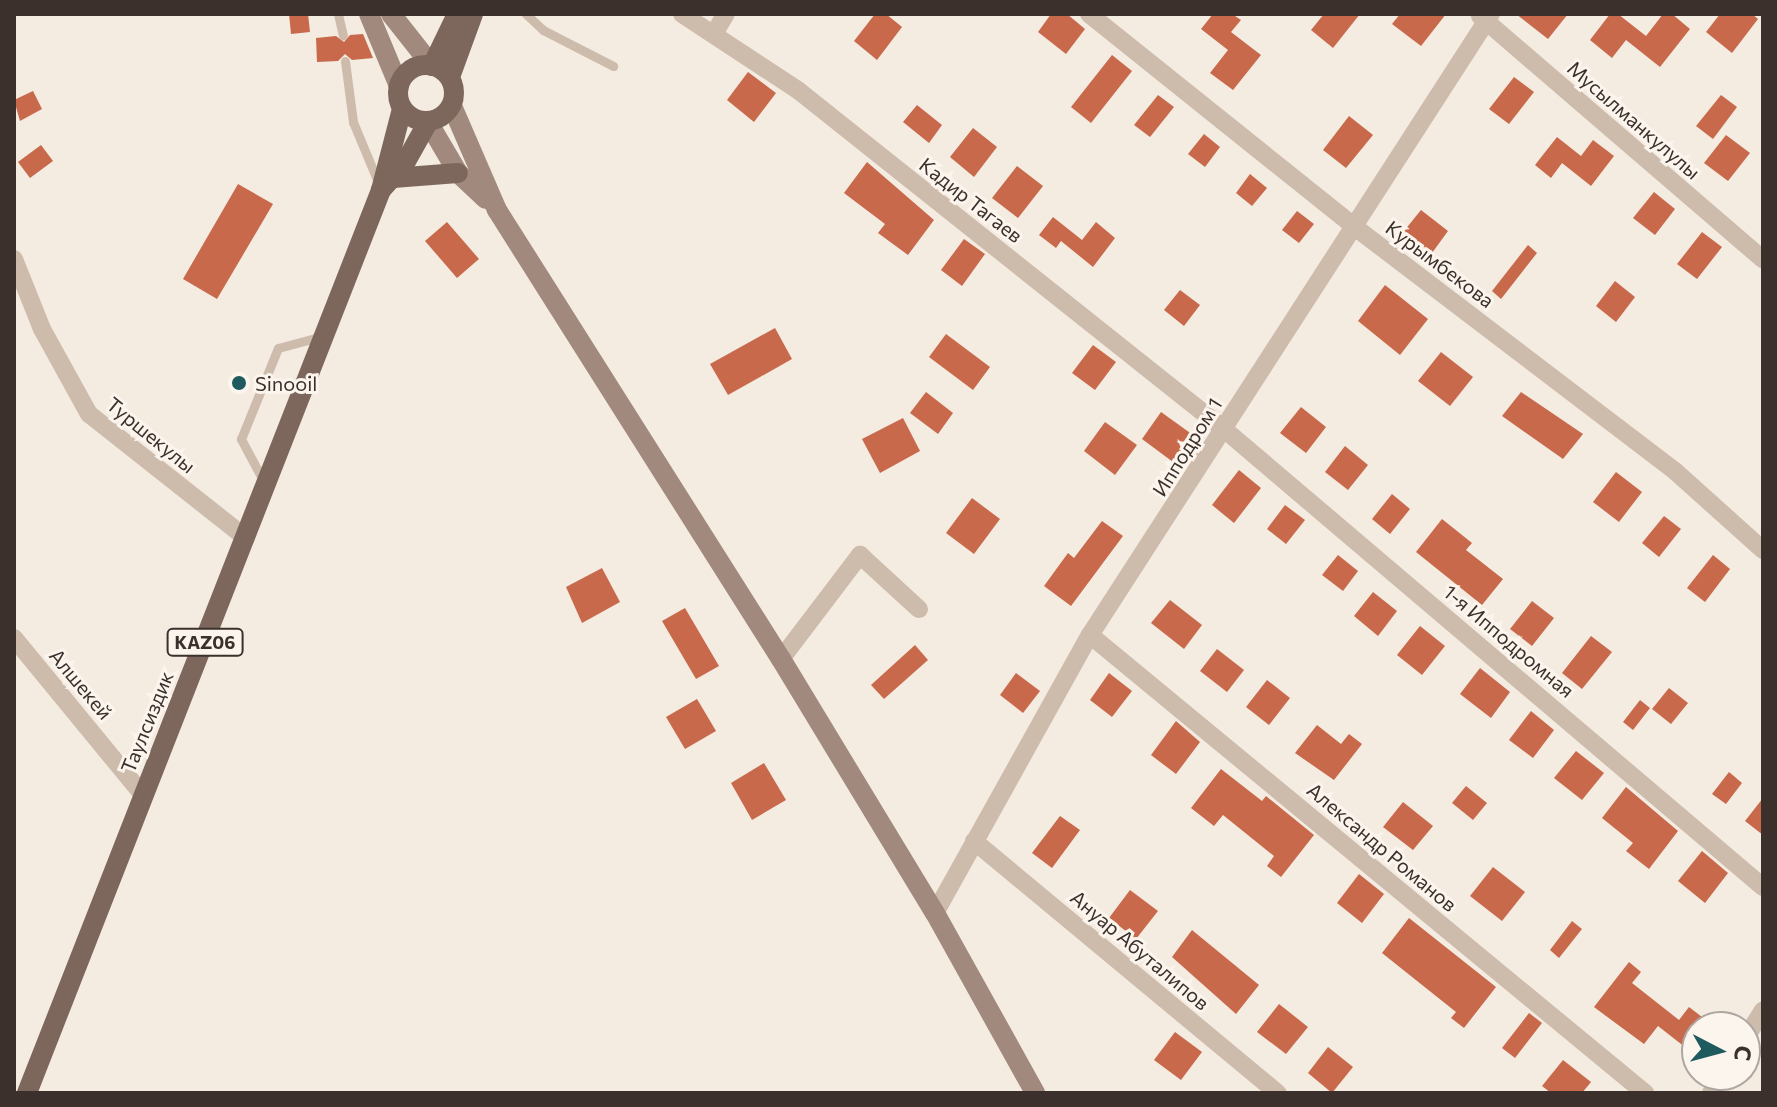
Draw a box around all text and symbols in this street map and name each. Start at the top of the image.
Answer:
street label: Мусылманкулулы [1563,56,1705,184]
street label: Кадир Тагаев [915,152,1027,248]
street label: Курымбекова [1381,215,1499,313]
place label: Sinooil [255,371,317,395]
marker: Sinooil [230,374,248,392]
street label: Туршекулы [102,392,200,478]
street label: Ипподром 1 [1147,393,1227,501]
street label: 1-я Ипподромная [1439,579,1579,703]
road number: KAZ06 [165,628,245,656]
street label: Алшекей [45,644,117,724]
street label: Таулсиздик [116,668,178,776]
street label: Александр Романов [1302,777,1462,917]
street label: Ануар Абуталипов [1066,885,1214,1015]
north arrow [1681,1011,1761,1091]
text: С [1729,1044,1758,1062]

